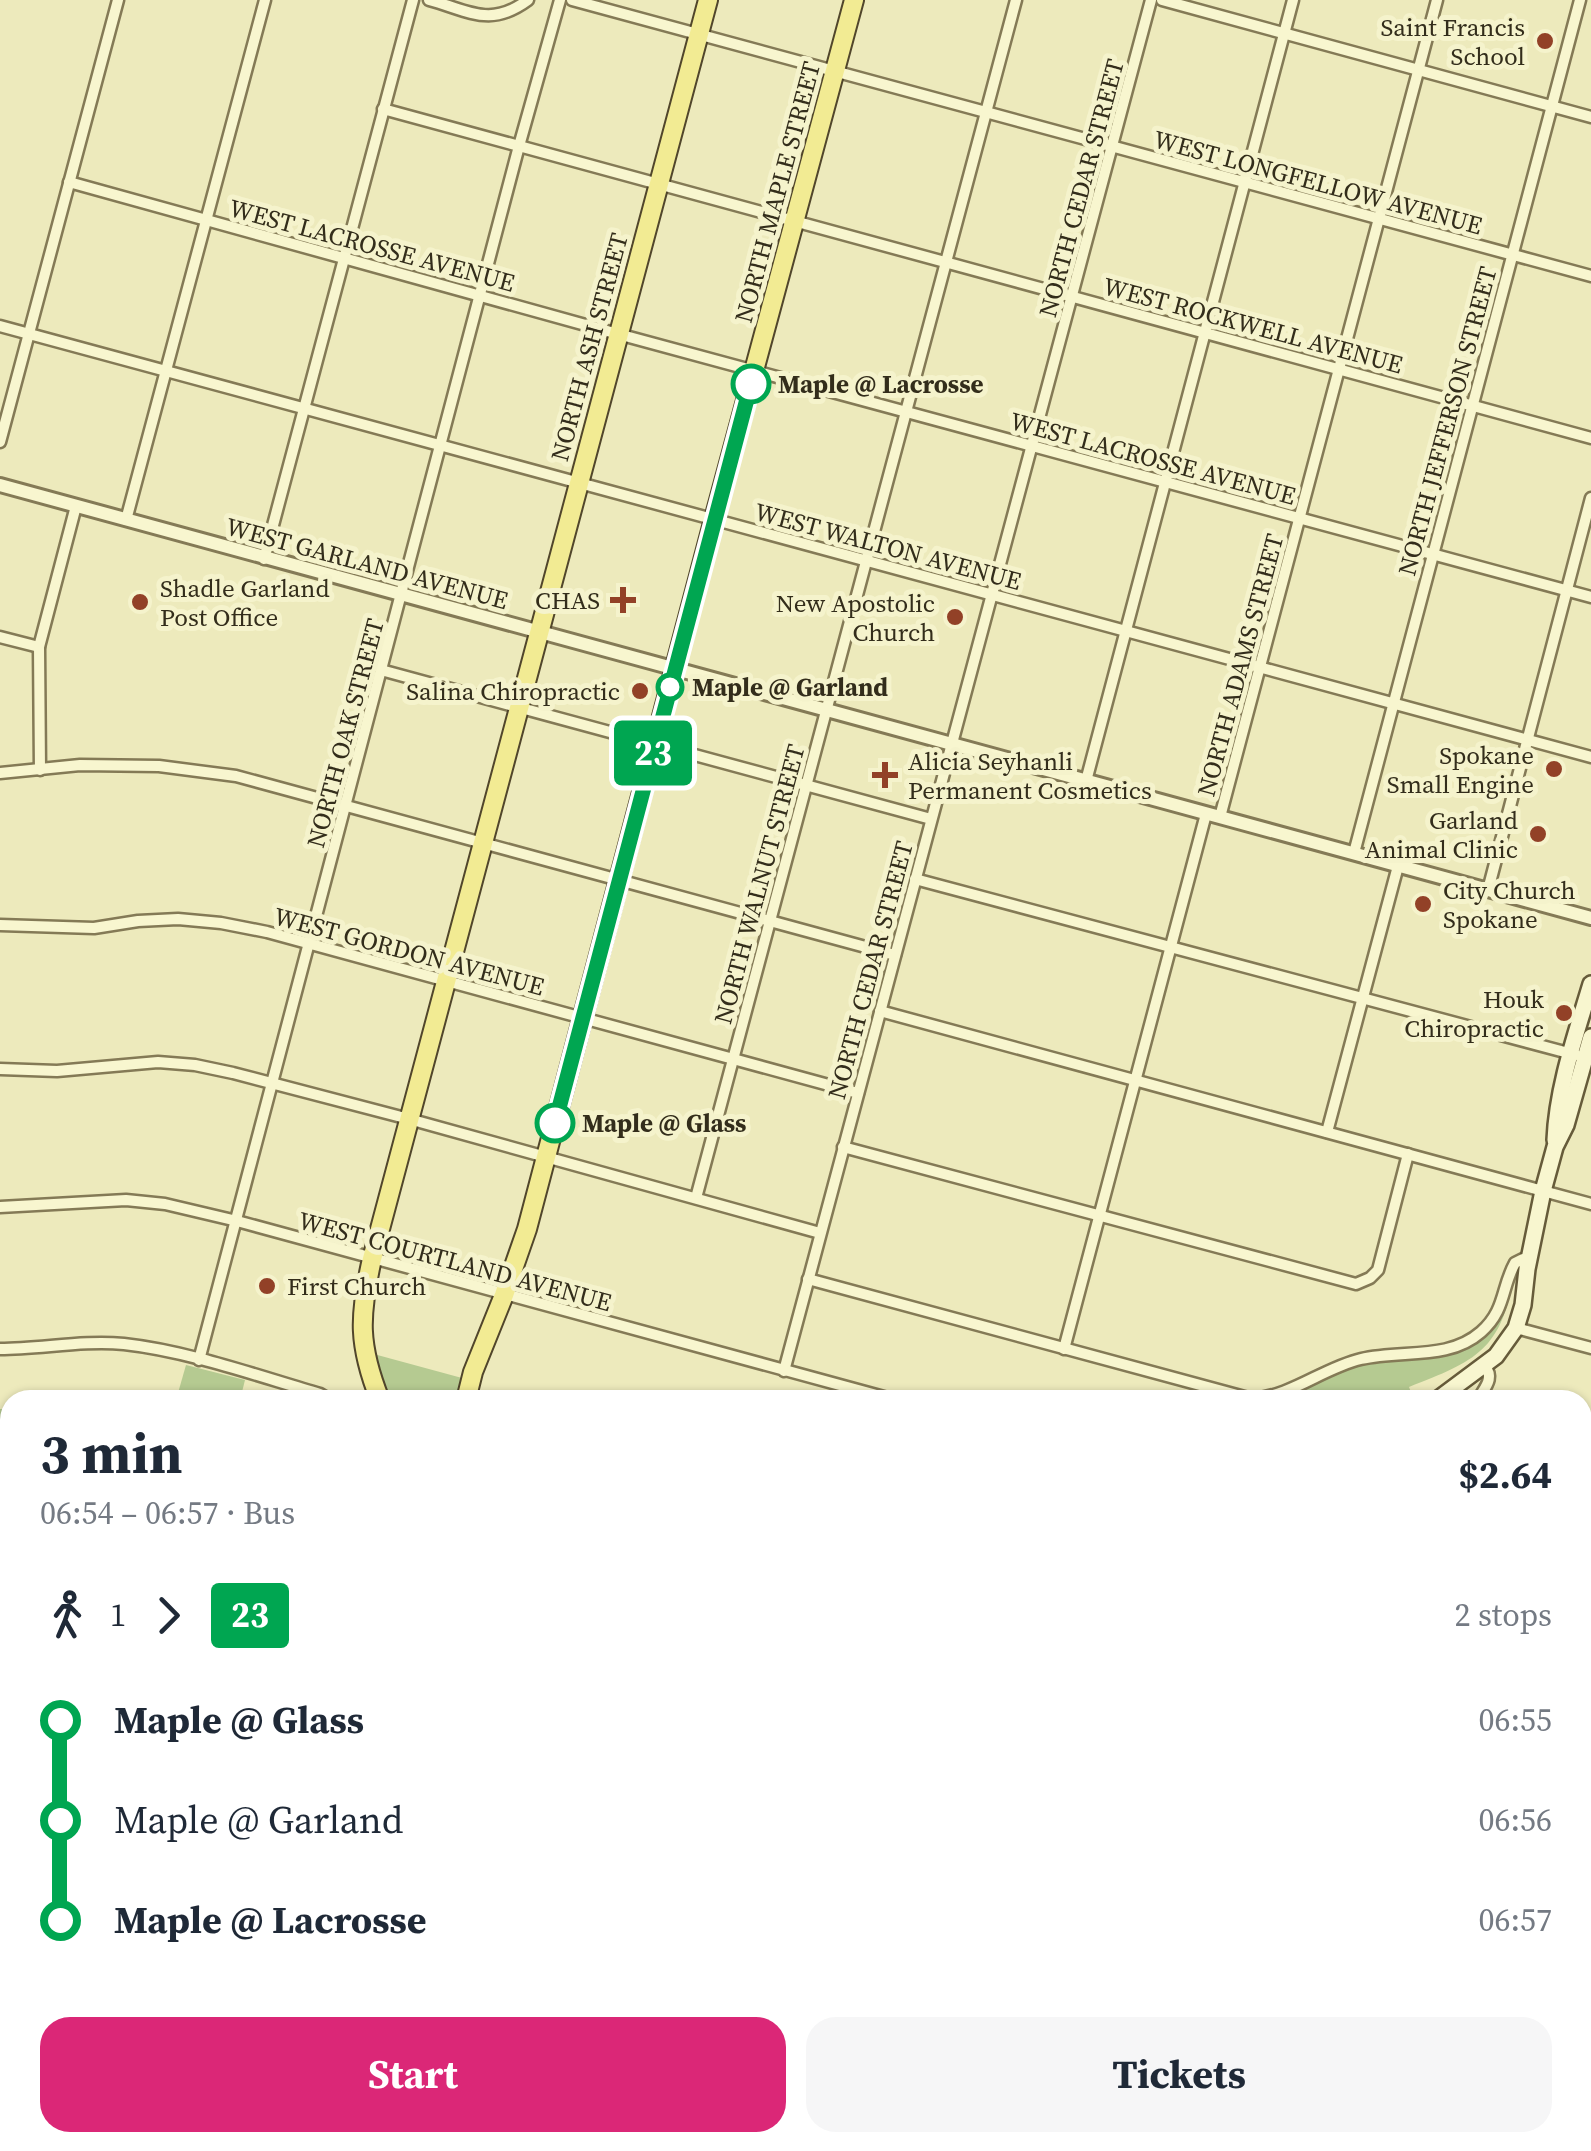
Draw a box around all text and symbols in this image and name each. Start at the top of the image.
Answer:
place label: Saint Francis School [1381,10,1525,73]
marker: Saint Francis School [1534,30,1556,52]
street label: NORTH CEDAR STREET [1030,55,1132,321]
street label: NORTH MAPLE STREET [726,58,828,326]
street label: WEST LONGFELLOW AVENUE [1150,122,1486,242]
street label: WEST LACROSSE AVENUE [225,190,519,300]
street label: NORTH ASH STREET [542,229,636,465]
street label: NORTH JEFFERSON STREET [1389,263,1505,579]
street label: WEST ROCKWELL AVENUE [1099,269,1407,381]
marker: Maple @ Lacrosse [732,365,770,403]
place label: Maple @ Lacrosse [778,367,984,401]
street label: WEST LACROSSE AVENUE [1006,403,1300,513]
street label: WEST WALTON AVENUE [751,494,1025,598]
street label: WEST GARLAND AVENUE [222,509,512,617]
street label: NORTH ADAMS STREET [1189,530,1291,800]
place label: Shadle Garland Post Office [160,571,330,634]
place label: CHAS [535,583,600,617]
place label: New Apostolic Church [776,586,935,649]
marker: CHAS [610,587,636,613]
marker: Shadle Garland Post Office [129,591,151,613]
marker: New Apostolic Church [944,606,966,628]
street label: NORTH OAK STREET [298,615,392,851]
place label: Maple @ Garland [692,670,888,704]
place label: Salina Chiropractic [406,674,620,708]
marker: Maple @ Garland [657,674,683,700]
marker: Salina Chiropractic [629,680,651,702]
line badge: 23 [608,720,698,786]
text: 23 [634,729,672,777]
place label: Spokane Small Engine [1387,738,1534,801]
street label: NORTH WALNUT STREET [705,740,813,1028]
place label: Alicia Seyhanli Permanent Cosmetics [908,744,1152,807]
marker: Spokane Small Engine [1543,758,1565,780]
marker: Alicia Seyhanli Permanent Cosmetics [872,762,898,788]
place label: Garland Animal Clinic [1365,803,1518,866]
marker: Garland Animal Clinic [1527,823,1549,845]
street label: NORTH CEDAR STREET [819,837,921,1103]
place label: City Church Spokane [1443,873,1576,936]
marker: City Church Spokane [1412,893,1434,915]
street label: WEST GORDON AVENUE [270,899,548,1003]
place label: Houk Chiropractic [1404,982,1544,1045]
marker: Houk Chiropractic [1553,1002,1575,1024]
marker: Maple @ Glass [536,1104,574,1142]
place label: Maple @ Glass [582,1106,746,1140]
street label: WEST COURTLAND AVENUE [295,1203,615,1319]
place label: First Church [287,1269,426,1303]
marker: First Church [256,1275,278,1297]
text: 3 min [40,1416,183,1491]
text: $2.64 [1458,1449,1552,1501]
text: 06:54 – 06:57 · Bus [40,1491,295,1535]
icon: walk [40,1588,95,1643]
icon: forward [141,1588,196,1643]
text: 23 [231,1591,269,1639]
text: 1 [110,1593,126,1637]
text: 2 stops [1454,1593,1552,1637]
text: Maple @ Glass [114,1694,364,1746]
text: 06:55 [1478,1698,1552,1742]
text: Maple @ Garland [114,1794,403,1846]
text: 06:56 [1478,1798,1552,1842]
text: Maple @ Lacrosse [114,1894,427,1946]
text: 06:57 [1478,1898,1552,1942]
button: Start [40,2017,786,2132]
button: Tickets [806,2017,1552,2132]

